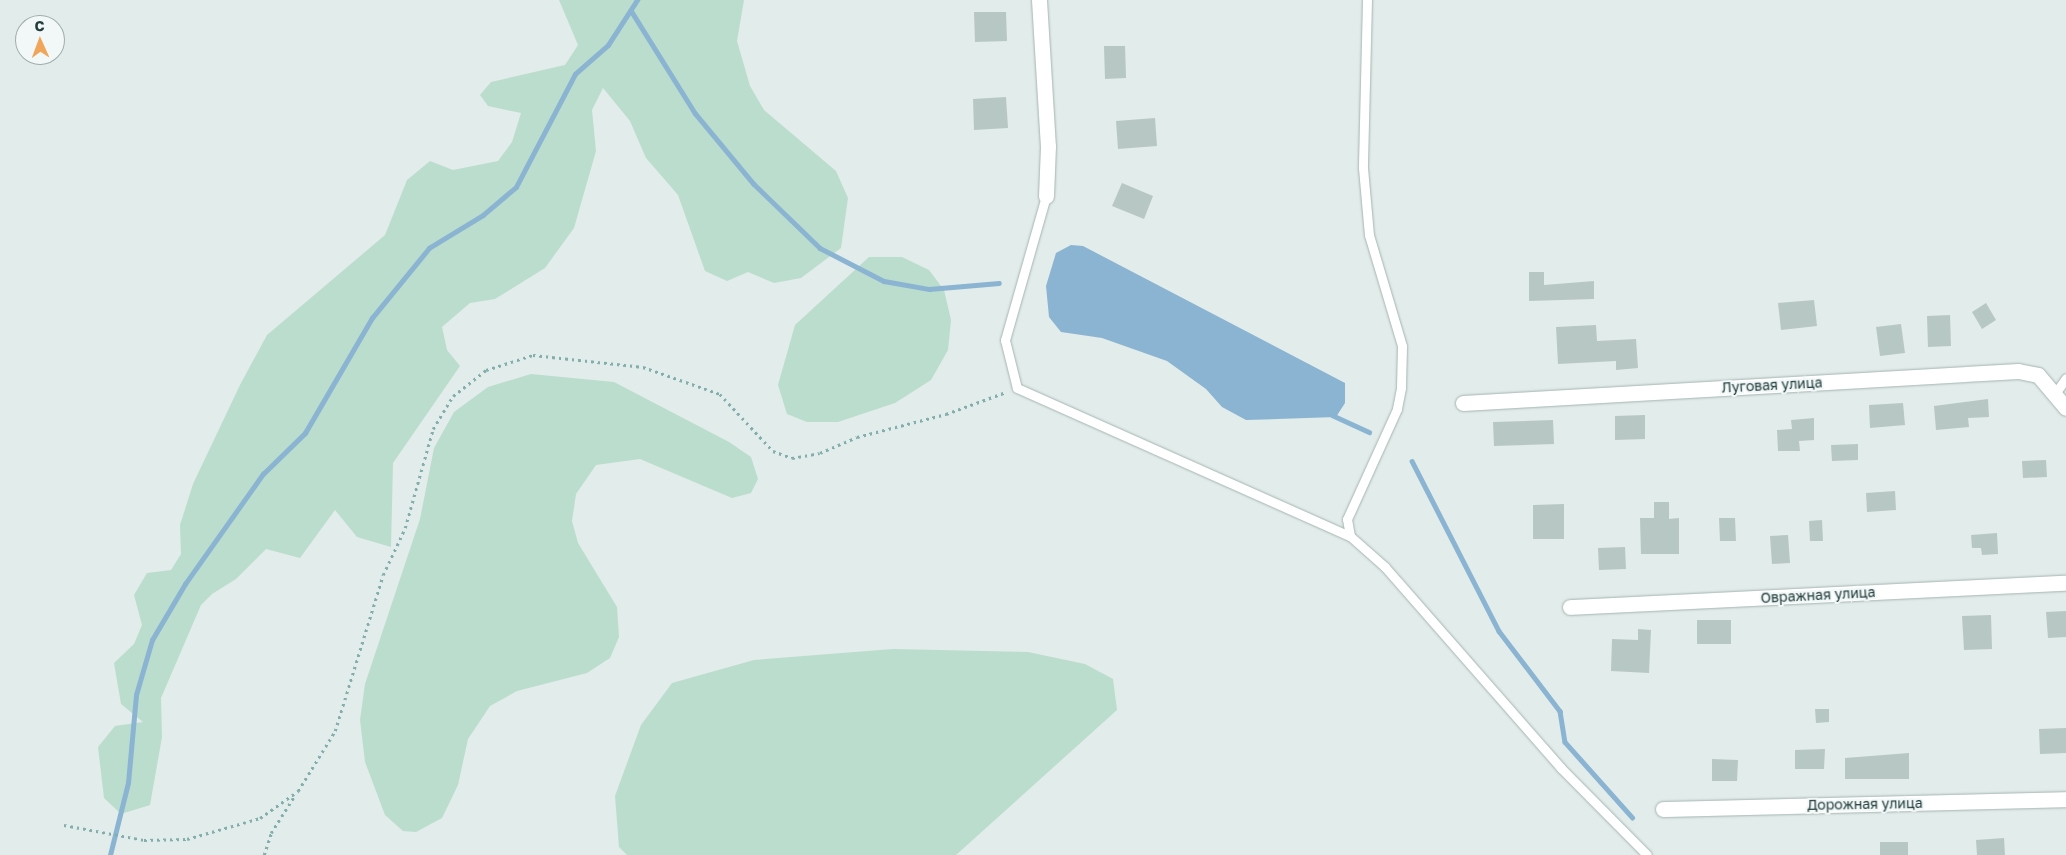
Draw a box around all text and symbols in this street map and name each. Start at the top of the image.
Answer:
north arrow [15,15,65,65]
text: С [34,17,45,34]
street label: Луговая улица [1721,374,1823,396]
street label: Овражная улица [1760,584,1876,606]
street label: Дорожная улица [1807,795,1923,813]

